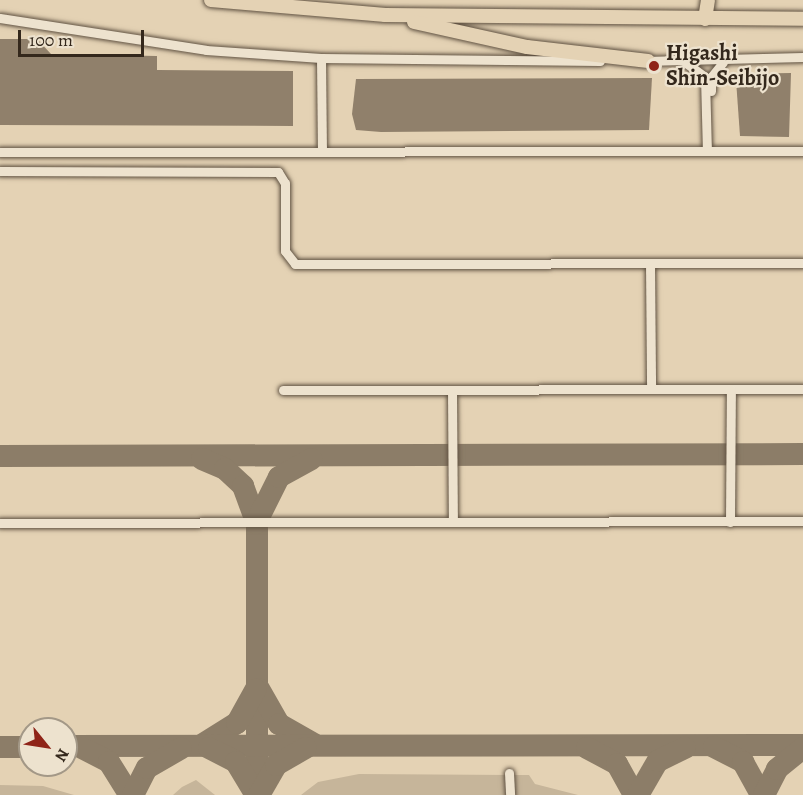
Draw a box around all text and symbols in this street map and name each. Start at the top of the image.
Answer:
scale bar [21,18,147,56]
text: 100 m [29,28,73,52]
place label: Higashi Shin-Seibijo [666,40,779,92]
marker: Higashi Shin-Seibijo [647,59,661,73]
north arrow [18,717,78,777]
text: N [49,744,74,766]

